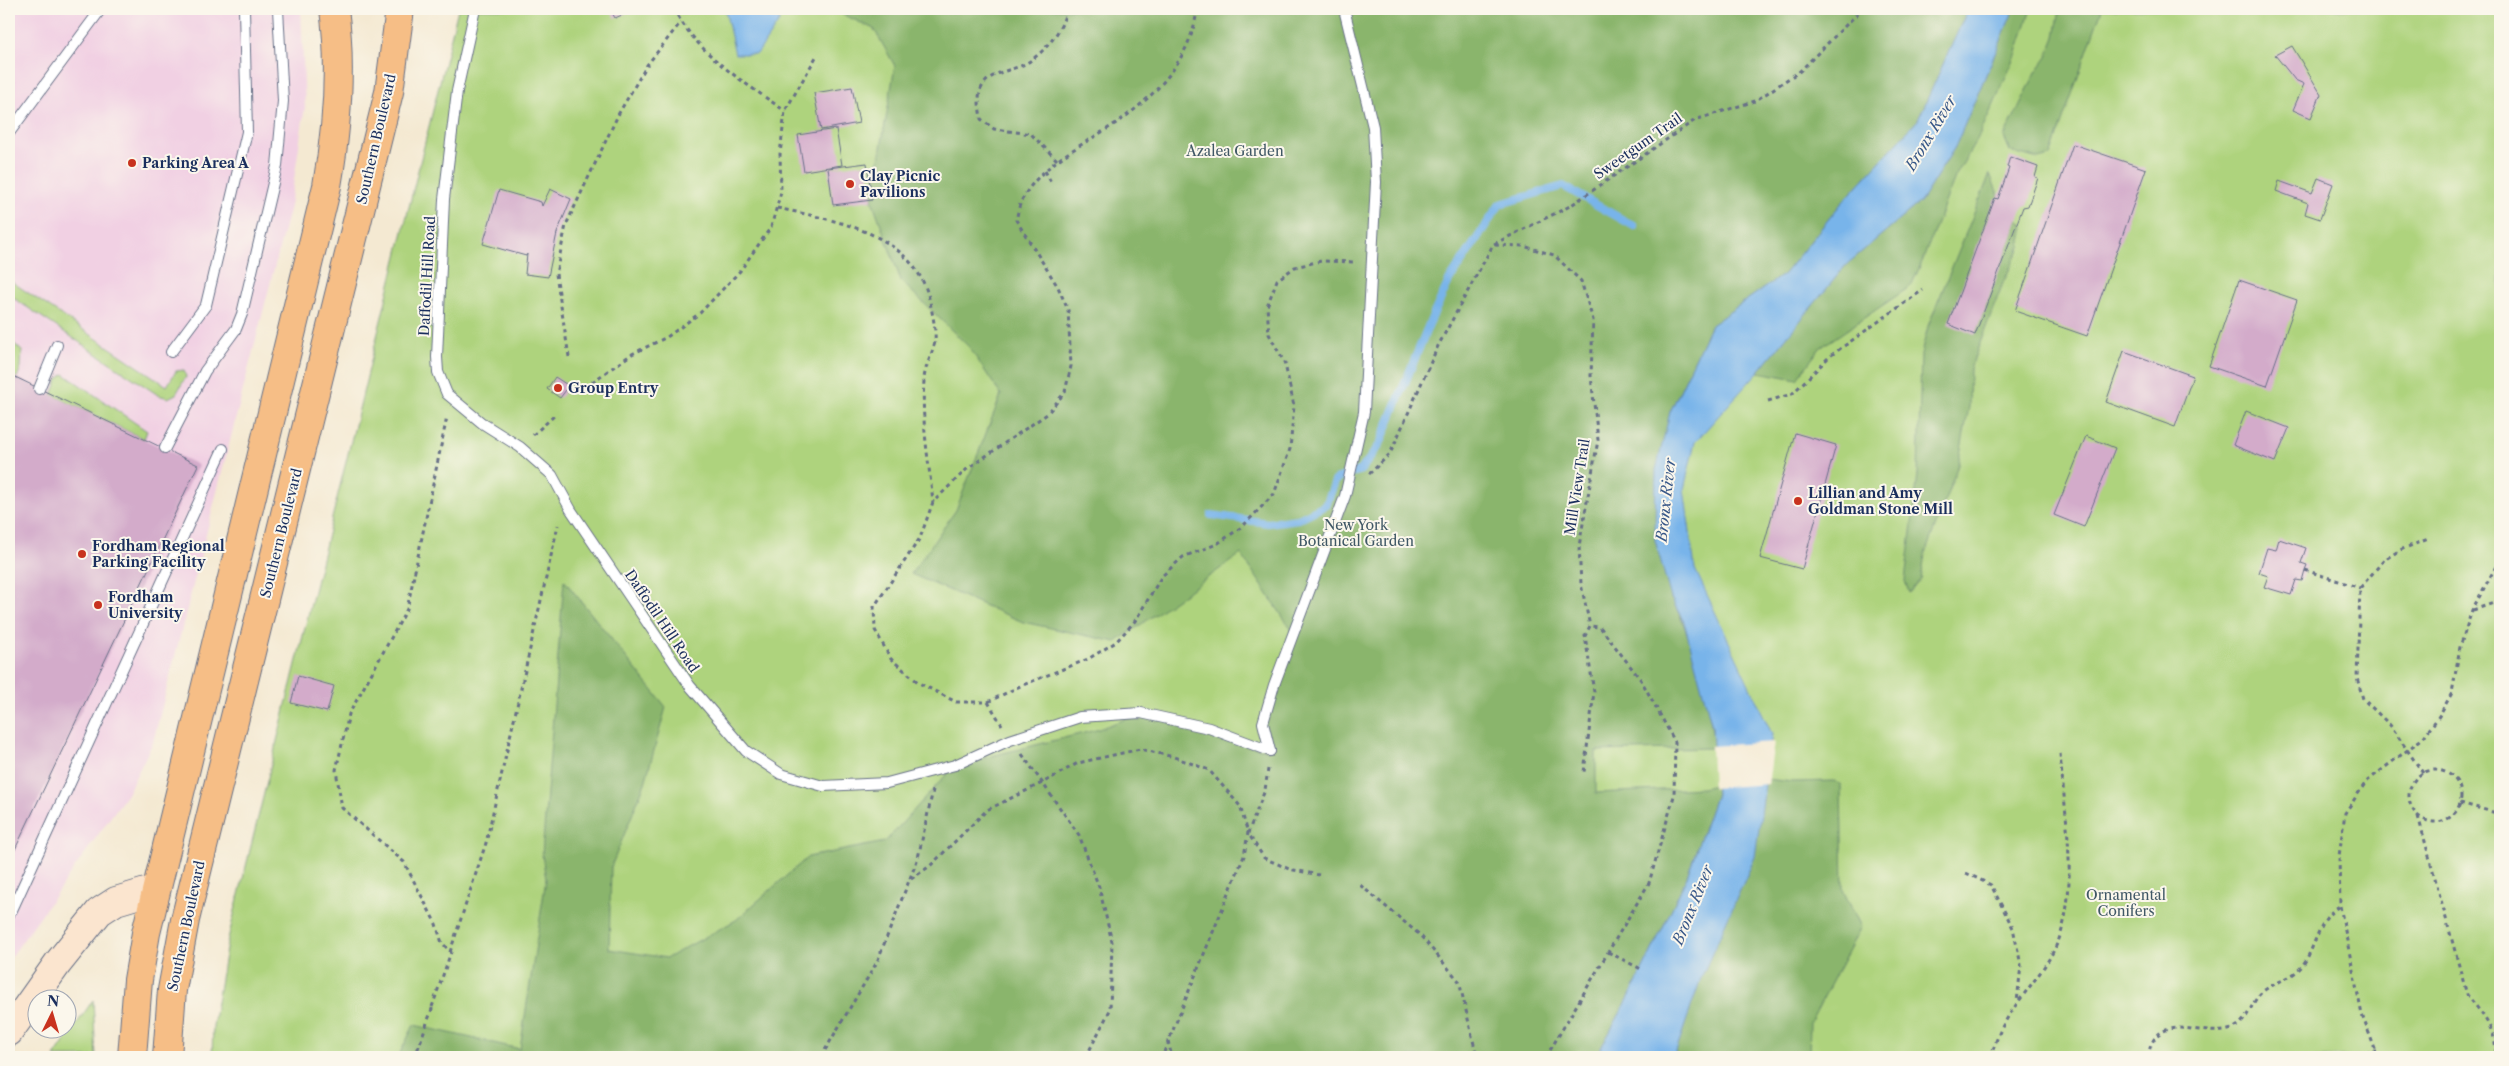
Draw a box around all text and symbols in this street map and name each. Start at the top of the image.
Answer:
street label: Southern Boulevard [352,72,400,206]
water label: Bronx River [1900,91,1961,175]
street label: Sweetgum Trail [1590,109,1686,183]
park label: Azalea Garden [1185,142,1284,160]
place label: Parking Area A [142,154,250,172]
marker: Parking Area A [126,157,138,169]
place label: Clay Picnic Pavilions [860,167,941,201]
marker: Clay Picnic Pavilions [844,178,856,190]
street label: Daffodil Hill Road [415,215,439,337]
place label: Group Entry [568,379,659,397]
marker: Group Entry [552,382,564,394]
street label: Mill View Trail [1560,437,1594,537]
water label: Bronx River [1652,456,1679,544]
street label: Southern Boulevard [256,466,306,600]
place label: Lillian and Amy Goldman Stone Mill [1808,484,1953,518]
marker: Lillian and Amy Goldman Stone Mill [1792,495,1804,507]
park label: New York Botanical Garden [1298,516,1414,550]
place label: Fordham Regional Parking Facility [92,537,225,571]
marker: Fordham Regional Parking Facility [76,548,88,560]
street label: Daffodil Hill Road [621,566,703,676]
place label: Fordham University [108,588,183,622]
marker: Fordham University [92,599,104,611]
street label: Southern Boulevard [163,859,209,993]
water label: Bronx River [1668,861,1717,948]
park label: Ornamental Conifers [2086,886,2166,920]
north arrow [28,988,78,1038]
text: N [46,992,60,1011]

